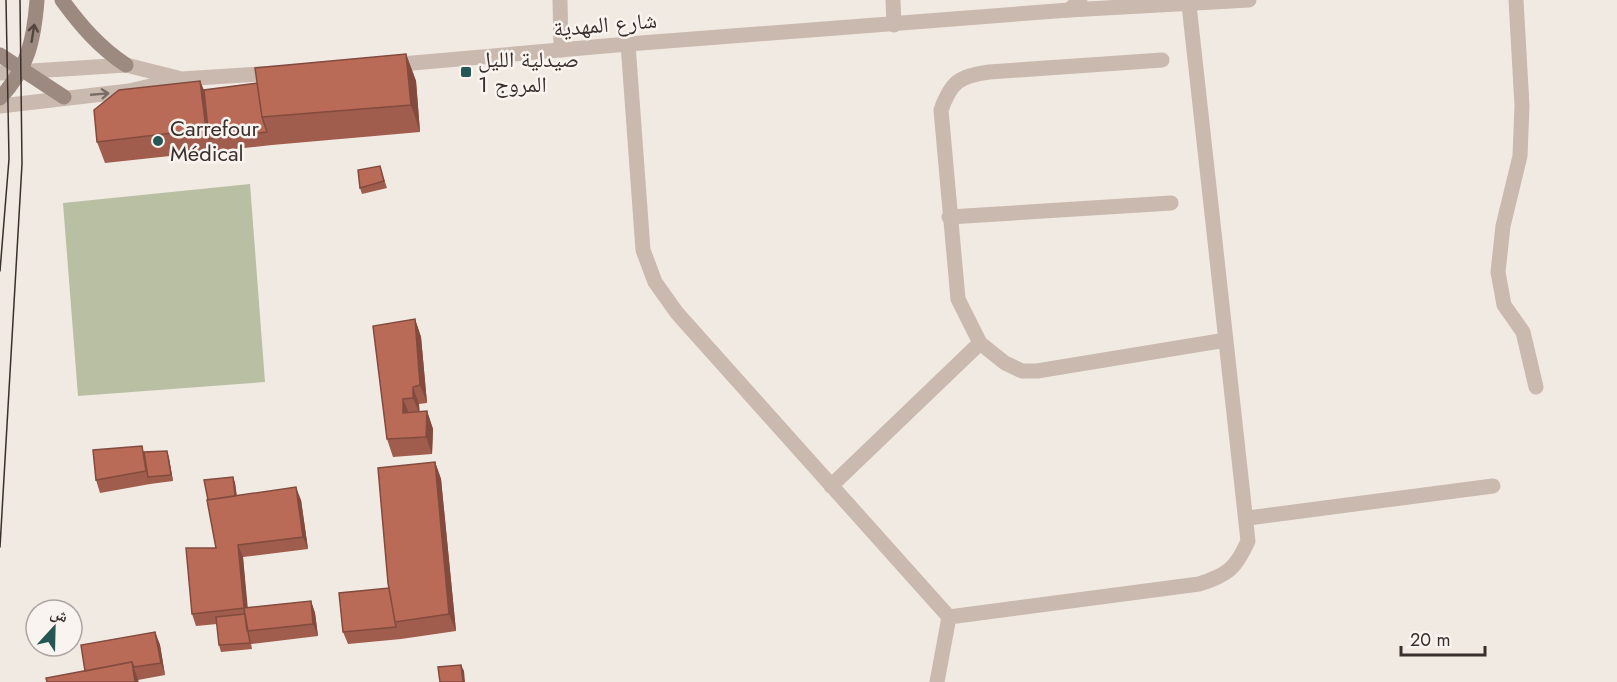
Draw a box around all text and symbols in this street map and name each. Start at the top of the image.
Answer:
street label: شارع المهدية [552,4,658,44]
one-way arrow [28,23,39,43]
place label: صيدلية الليل المروج 1 [478,43,579,100]
marker: صيدلية الليل المروج 1 [459,65,473,79]
one-way arrow [89,88,109,99]
place label: Carrefour Médical [170,112,260,169]
marker: Carrefour Médical [151,134,165,148]
north arrow [24,598,84,658]
text: ش [47,601,72,628]
scale bar [1401,619,1485,657]
text: 20 m [1410,627,1450,653]

